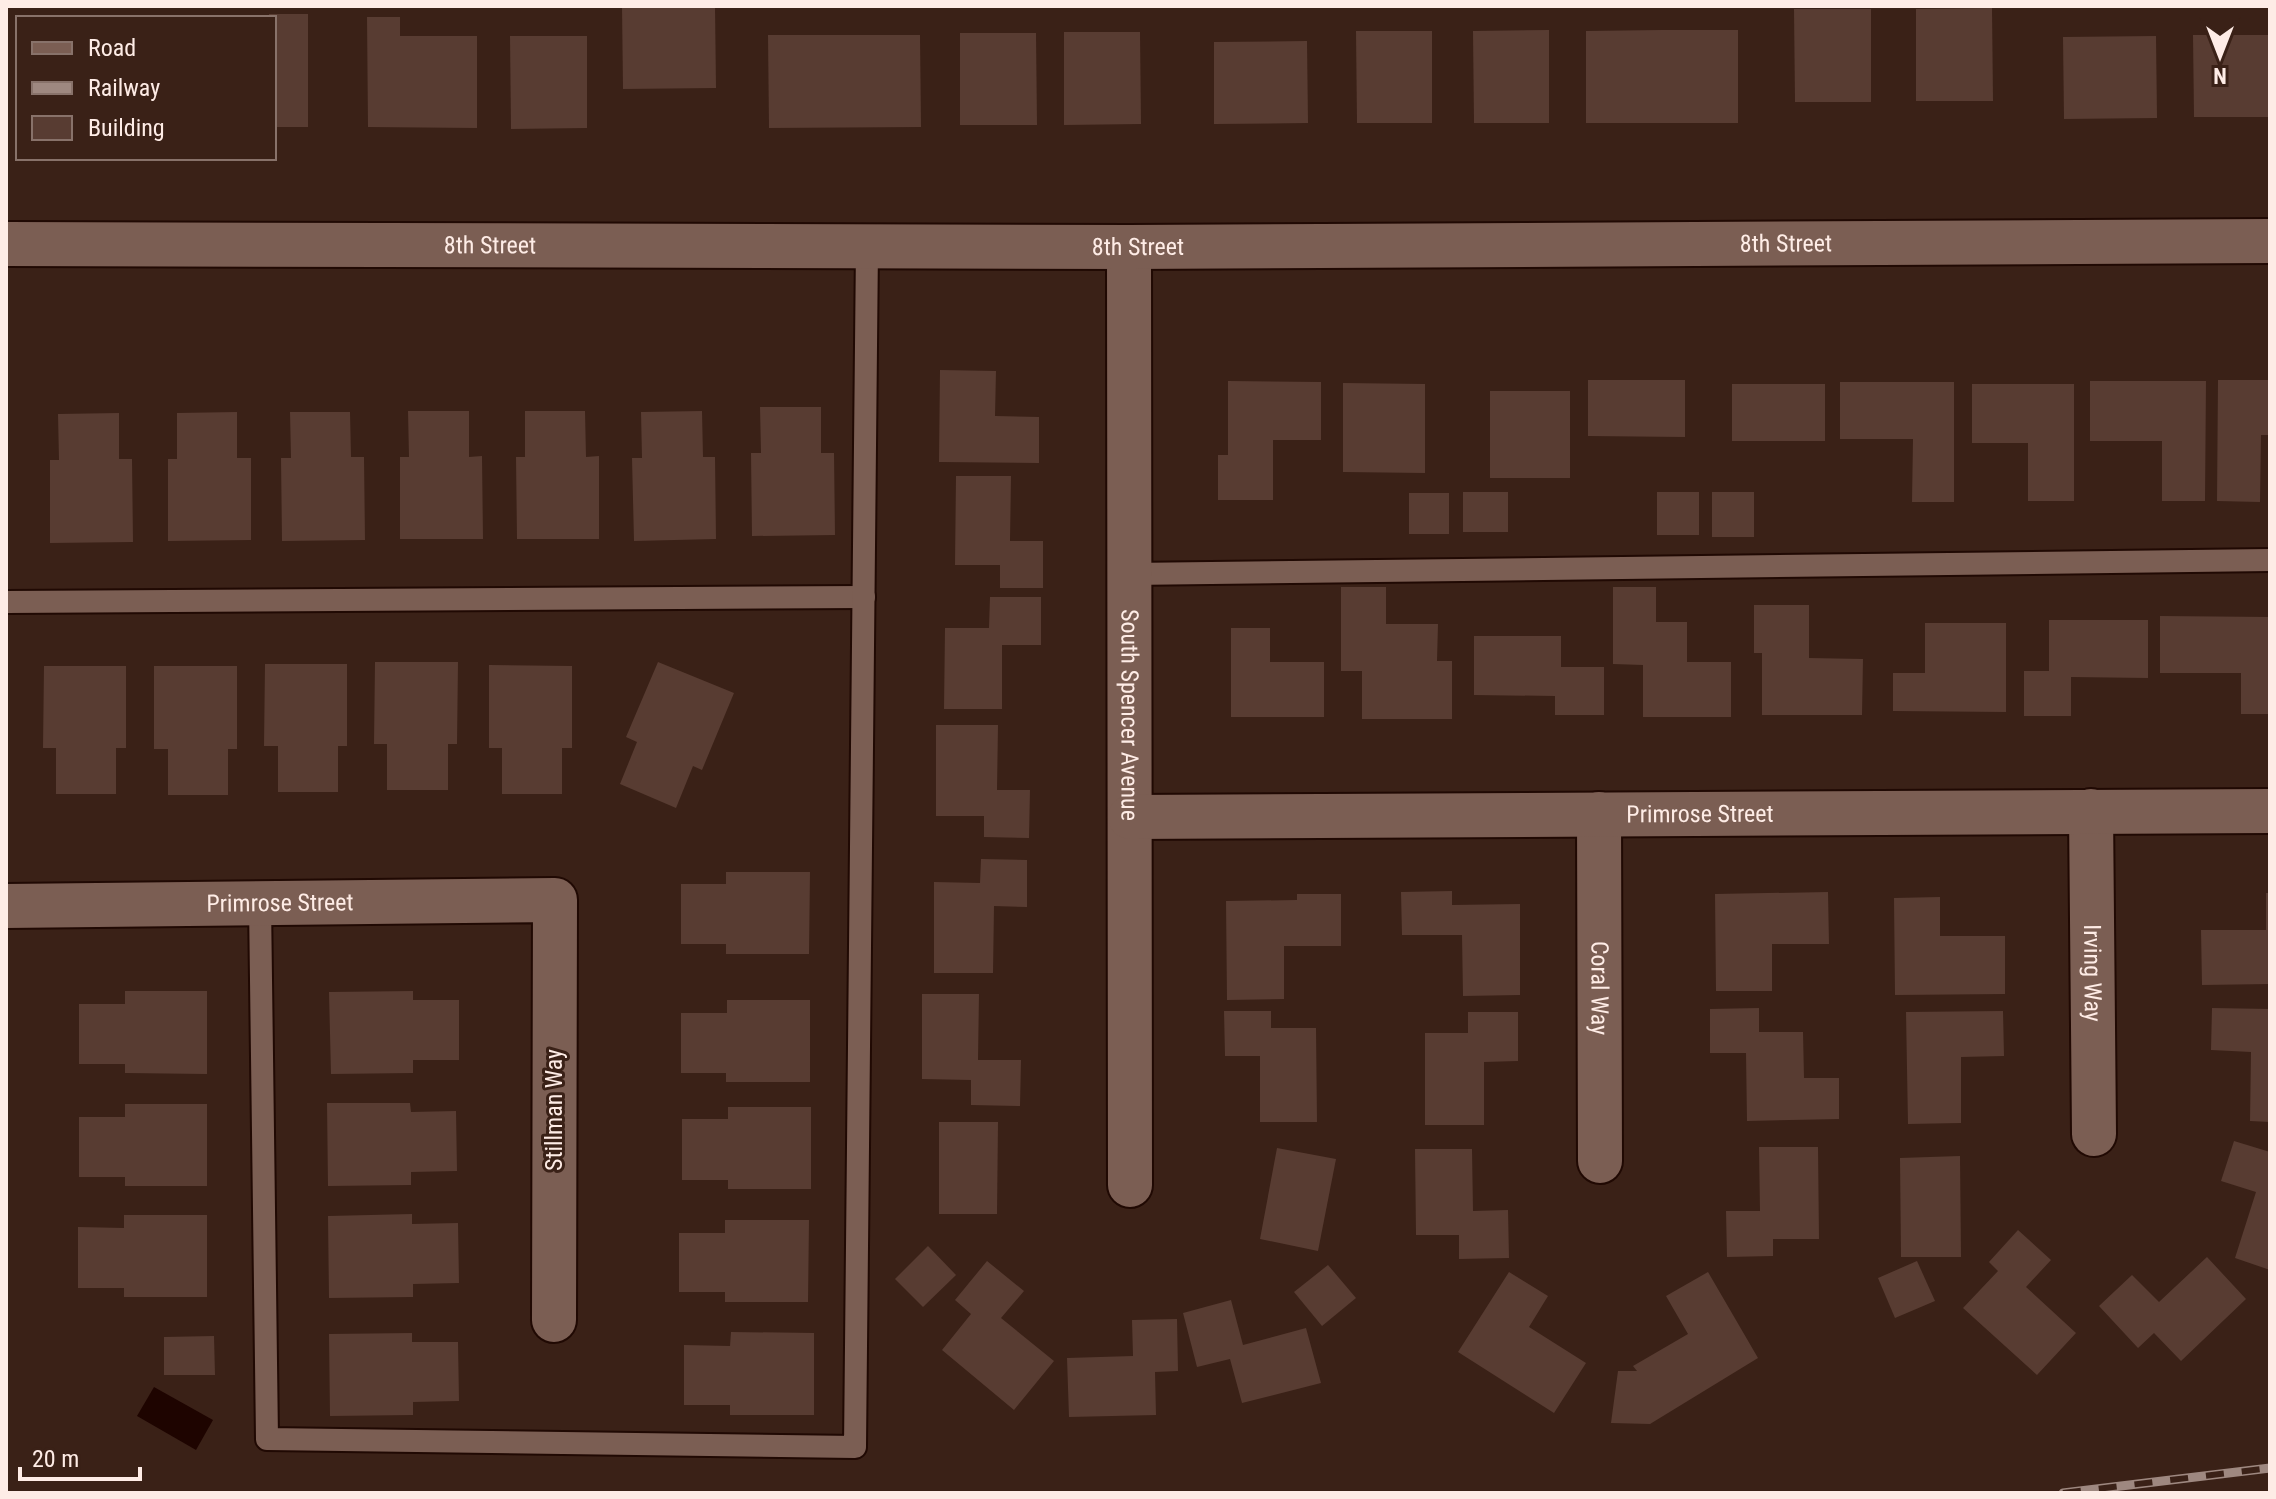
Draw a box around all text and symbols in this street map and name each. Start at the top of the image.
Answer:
legend [16,16,276,160]
north arrow [2180,16,2260,96]
text: Road [88,34,136,62]
text: N [2213,63,2227,88]
text: Railway [88,74,160,102]
text: Building [88,114,165,142]
street label: 8th Street [1740,229,1832,258]
street label: 8th Street [444,231,536,259]
street label: 8th Street [1092,233,1184,261]
street label: South Spencer Avenue [1115,609,1144,821]
street label: Primrose Street [1626,800,1774,828]
street label: Primrose Street [206,888,354,918]
street label: Irving Way [2078,924,2107,1022]
street label: Coral Way [1585,941,1614,1035]
street label: Stillman Way [540,1049,568,1171]
scale bar [20,1431,140,1481]
text: 20 m [32,1445,79,1473]

